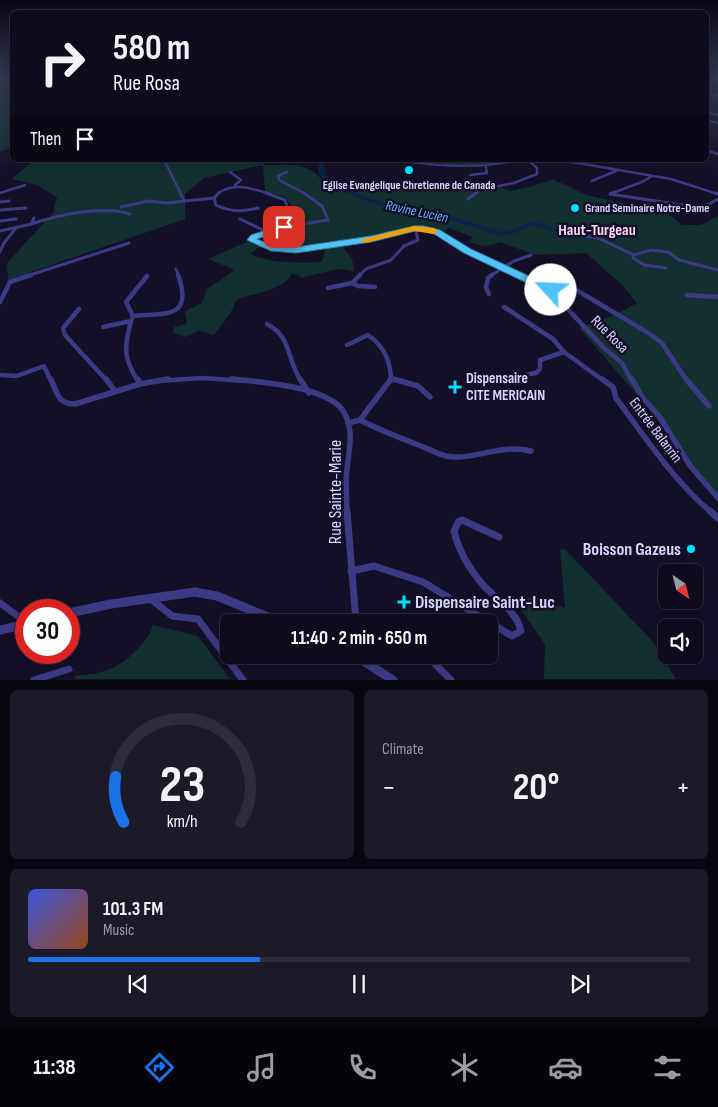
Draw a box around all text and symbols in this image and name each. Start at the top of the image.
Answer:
text: 580 m [113,27,190,70]
icon: right [30,30,95,95]
text: Rue Rosa [113,70,180,97]
icon: arrive [71,125,99,153]
text: Then [30,128,61,151]
marker: Eglise Evangelique Chretienne de Canada [403,164,415,176]
place label: Eglise Evangelique Chretienne de Canada [323,178,495,193]
water label: Ravine Lucien [384,197,450,226]
place label: Grand Seminaire Notre-Dame [585,201,709,216]
marker: Grand Seminaire Notre-Dame [569,202,581,214]
pin [263,206,305,248]
icon: arrive [270,213,298,241]
district label: Haut-Turgeau [558,221,636,240]
position arrow [524,263,576,315]
street label: Rue Rosa [587,311,633,357]
place label: Dispensaire CITE MERICAIN [466,369,545,405]
marker: Dispensaire CITE MERICAIN [448,380,462,394]
street label: Entrée Balanrin [625,394,686,467]
street label: Rue Sainte-Marie [325,440,346,544]
place label: Boisson Gazeus [583,539,681,560]
marker: Boisson Gazeus [685,543,697,555]
north arrow [658,564,702,609]
map controls [658,564,703,664]
place label: Dispensaire Saint-Luc [415,592,555,613]
marker: Dispensaire Saint-Luc [397,595,411,609]
speed limit sign: 30 [15,599,80,664]
button: sound [658,619,703,664]
text: 11:40 · 2 min · 650 m [291,627,427,650]
text: Climate [382,740,424,759]
text: 23 [159,754,205,817]
text: 20° [513,765,559,810]
text: − [382,771,396,804]
text: + [676,771,690,804]
text: km/h [167,811,197,832]
text: 101.3 FM [103,898,163,921]
text: Music [103,921,134,940]
icon: previous [124,970,152,998]
icon: pause [345,970,373,998]
icon: next [566,970,594,998]
icon: directions [142,1050,177,1085]
icon: music [244,1050,279,1085]
icon: phone [345,1050,380,1085]
icon: climate [447,1050,482,1085]
icon: car [548,1050,583,1085]
icon: filters [650,1050,685,1085]
text: 11:38 [33,1054,76,1081]

